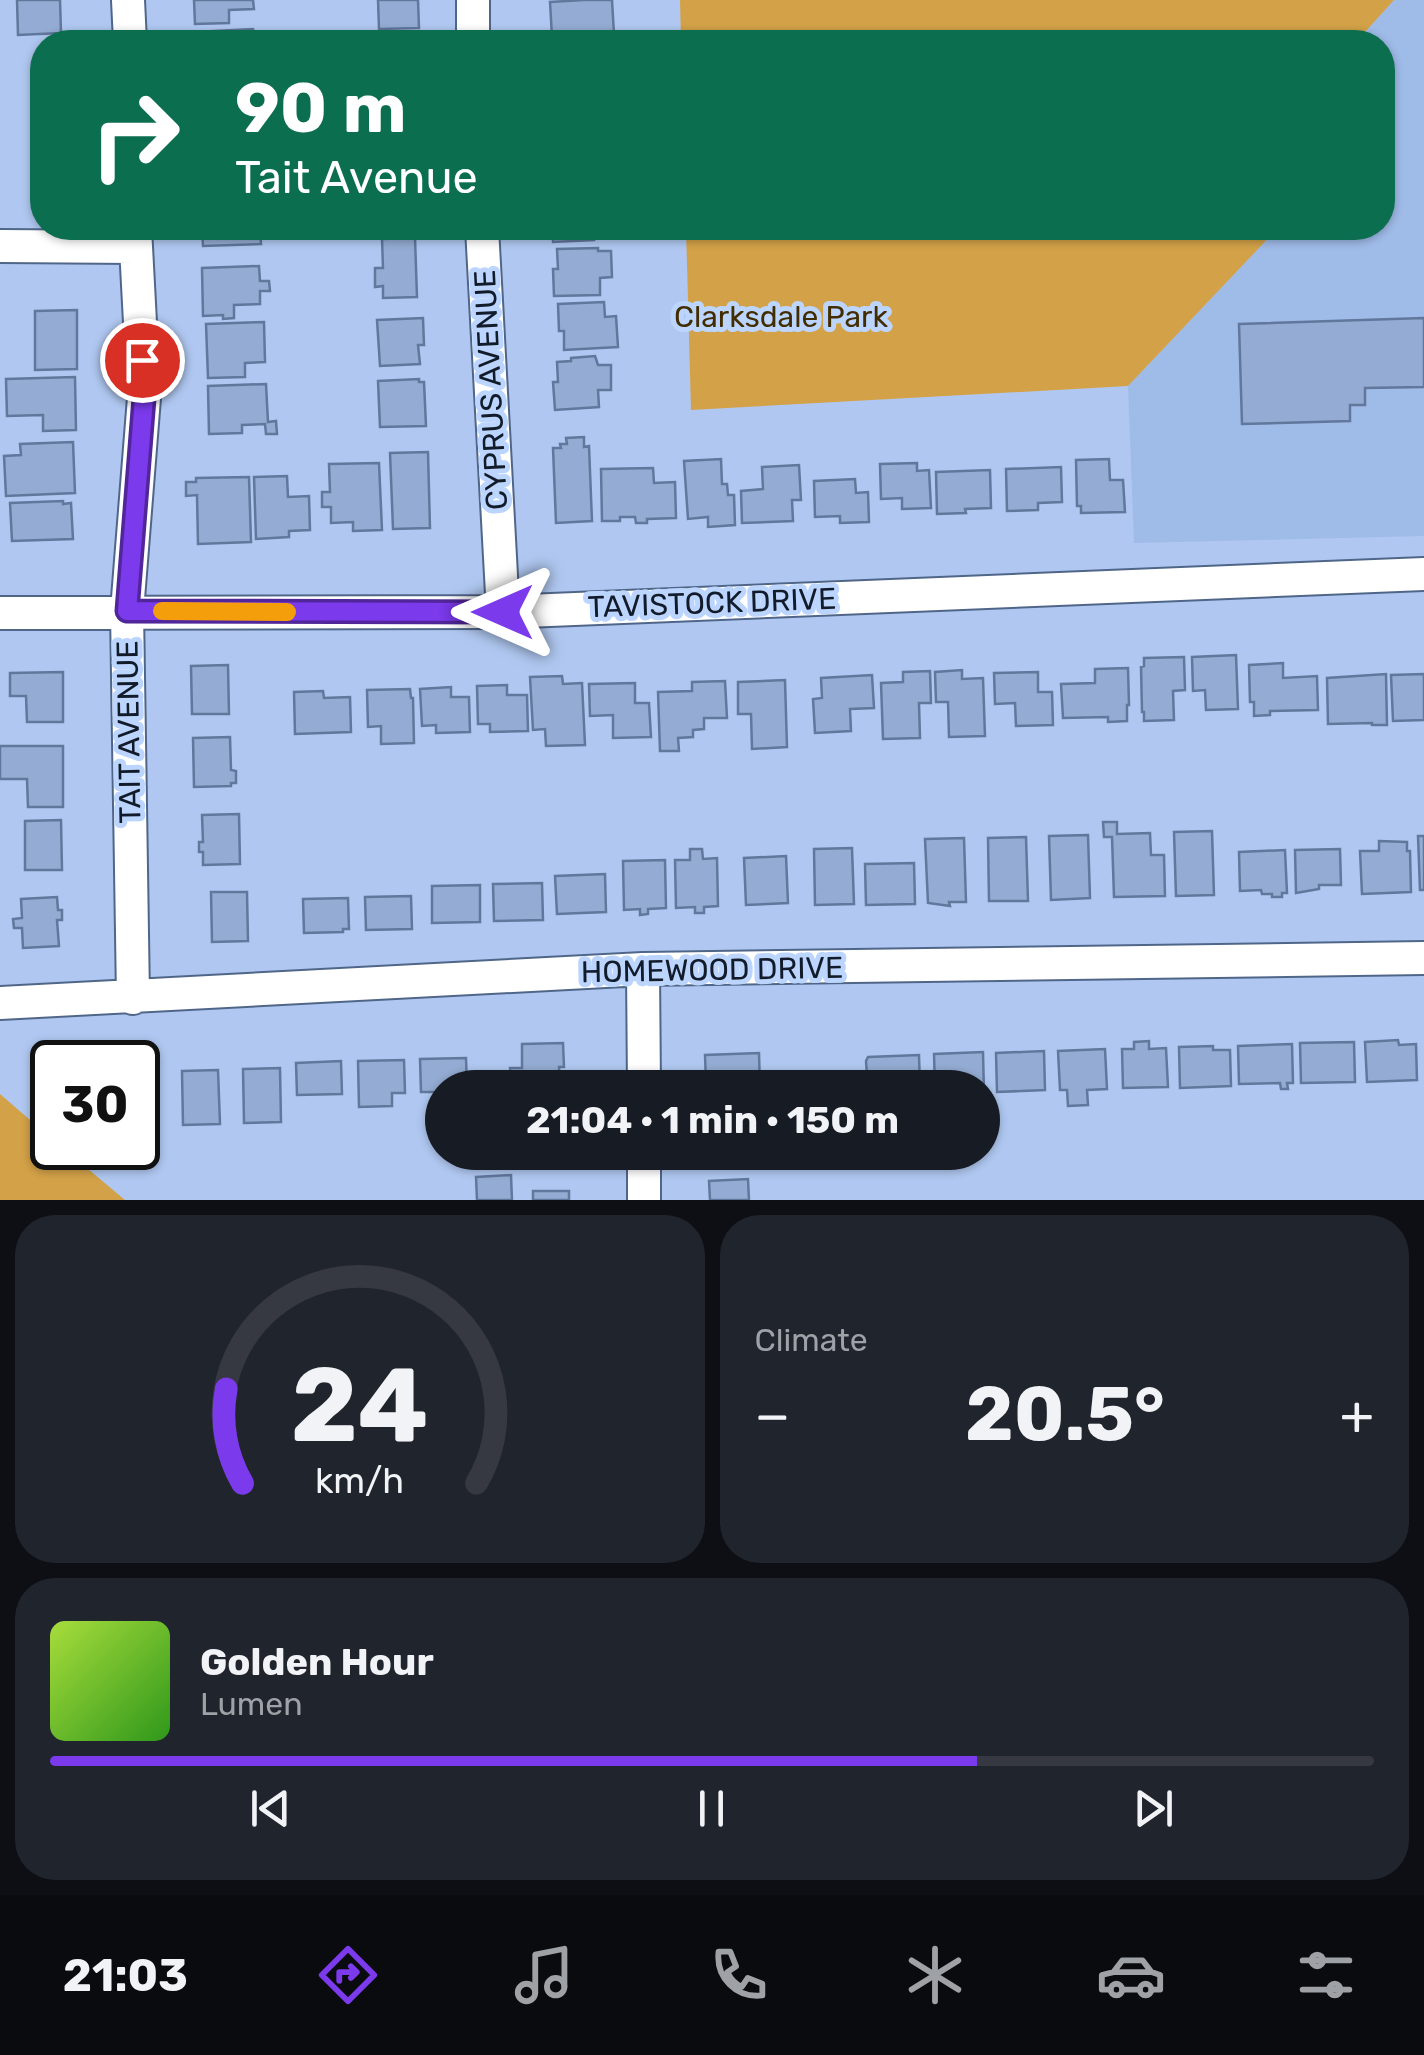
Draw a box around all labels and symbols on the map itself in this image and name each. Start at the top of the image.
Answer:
street label: CYPRUS AVENUE [467,269,515,511]
park label: Clarksdale Park [674,299,889,335]
pin [100,318,185,403]
position arrow [451,560,555,664]
street label: TAVISTOCK DRIVE [587,581,837,625]
street label: TAIT AVENUE [109,640,149,824]
street label: HOMEWOOD DRIVE [580,950,844,990]
speed limit sign: 30 [30,1040,160,1170]

